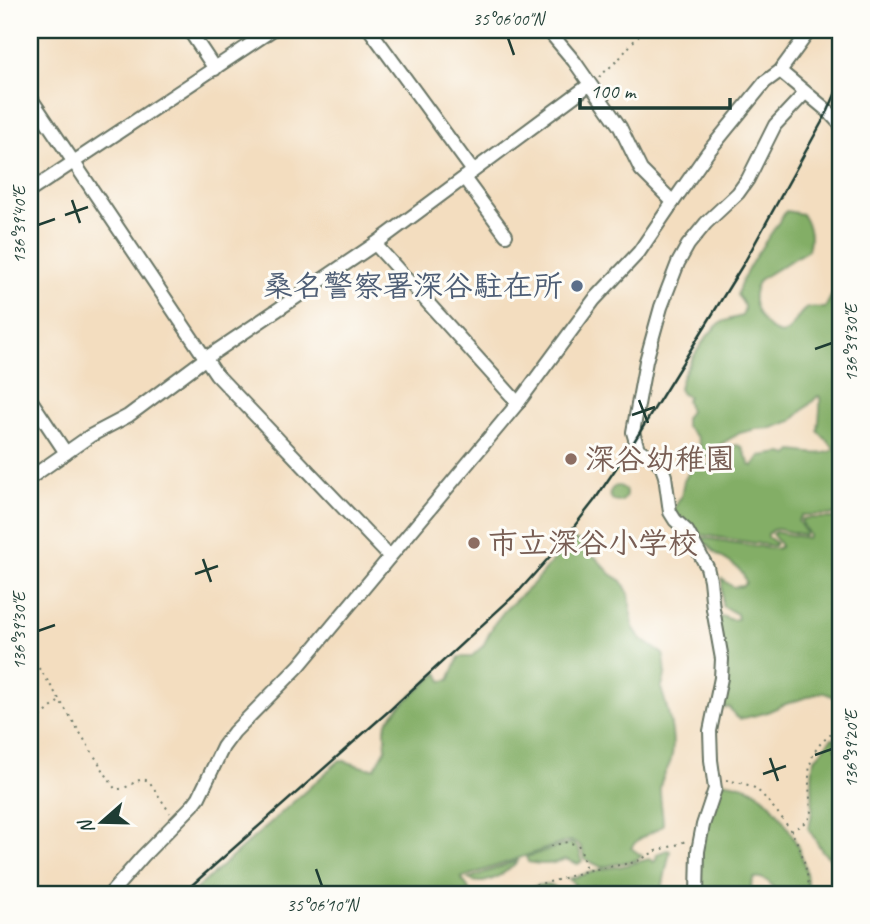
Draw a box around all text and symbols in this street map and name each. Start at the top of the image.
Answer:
text: 35°06'00"N [473,8,547,30]
scale bar [580,66,730,110]
text: 100 m [590,78,637,104]
text: 136°39'40"E [8,184,30,264]
place label: 桑名警察署深谷駐在所 [263,267,563,305]
marker: 桑名警察署深谷駐在所 [569,278,585,294]
text: 136°39'30"E [840,302,862,382]
place label: 深谷幼稚園 [585,440,735,478]
marker: 深谷幼稚園 [563,451,579,467]
place label: 市立深谷小学校 [488,524,698,562]
marker: 市立深谷小学校 [466,535,482,551]
text: 136°39'30"E [8,590,30,670]
text: 136°39'20"E [840,708,862,788]
north arrow [66,788,136,858]
text: N [73,815,100,837]
text: 35°06'10"N [287,894,361,916]

